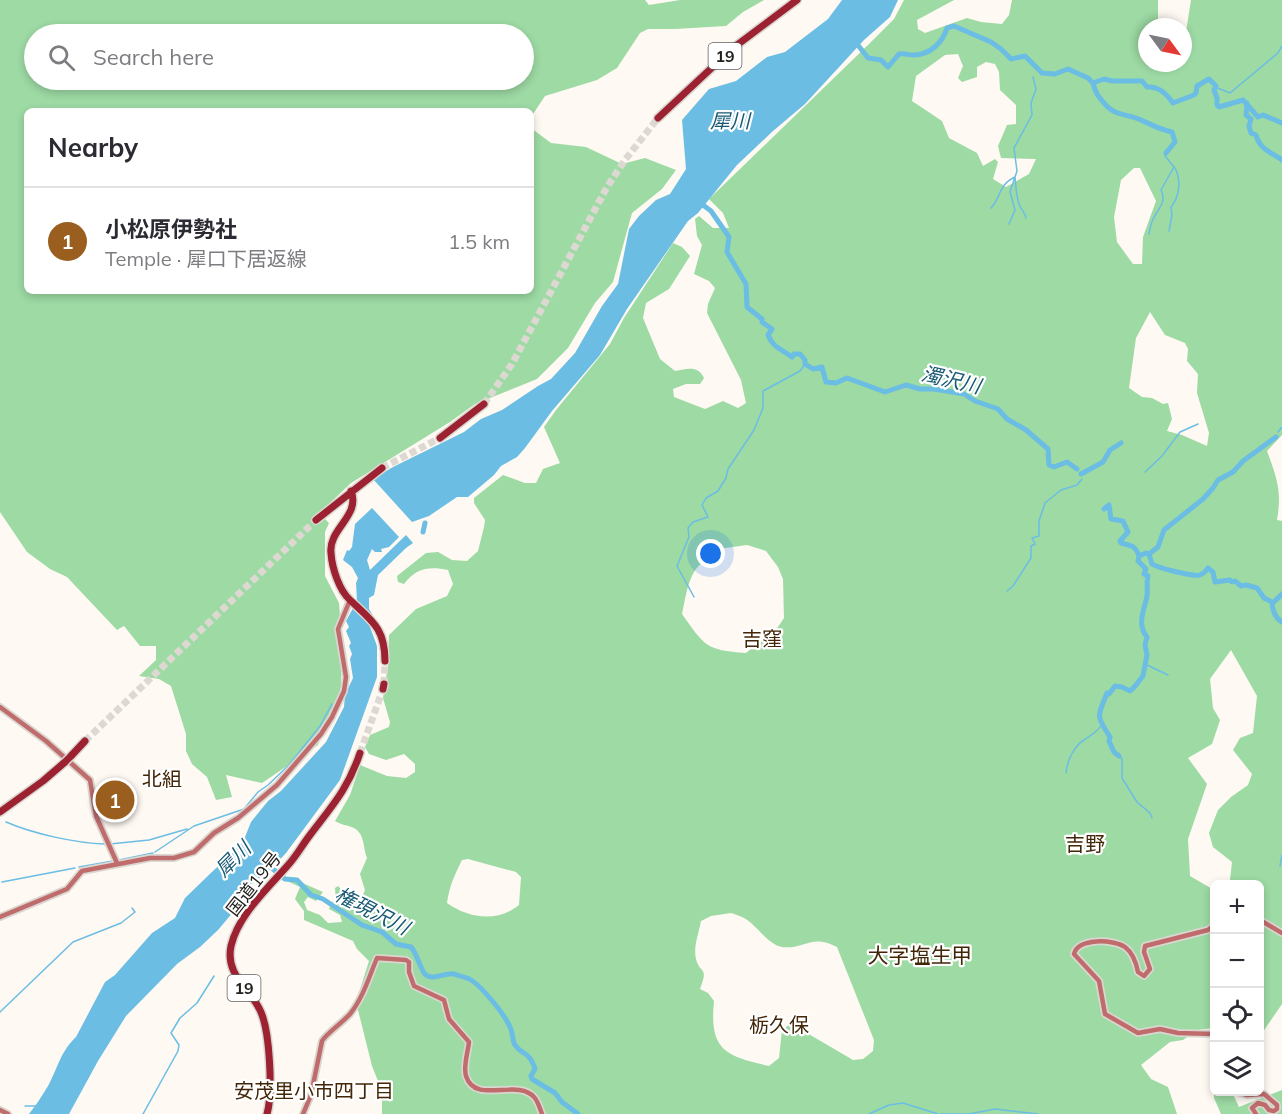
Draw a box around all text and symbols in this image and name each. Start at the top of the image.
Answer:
north arrow [1138,18,1192,72]
search box [24,24,534,90]
icon: search [45,41,78,74]
text: Search here [93,43,214,71]
road number: 19 [708,43,742,69]
water label: 犀川 [710,108,752,133]
text: Nearby [48,131,138,164]
text: 小松原伊勢社 [105,215,237,243]
text: 1 [62,229,74,254]
text: 1.5 km [448,229,510,254]
text: Temple · 犀口下居返線 [105,246,307,271]
water label: 濁沢川 [919,361,985,399]
your location [696,539,725,568]
district label: 吉窪 [742,626,782,651]
district label: 北組 [142,766,182,791]
pin: 1 [96,778,134,822]
district label: 吉野 [1065,831,1105,856]
water label: 犀川 [210,834,257,882]
street label: 国道19号 [221,847,286,921]
map controls [1210,880,1264,1096]
button: + [1210,880,1264,934]
water label: 権現沢川 [331,881,415,941]
button: − [1210,934,1264,988]
district label: 大字塩生甲 [868,942,973,968]
road number: 19 [228,975,260,1001]
button: locate [1210,988,1264,1042]
district label: 栃久保 [749,1012,809,1037]
button: layers [1210,1042,1264,1096]
district label: 安茂里小市四丁目 [234,1078,394,1103]

